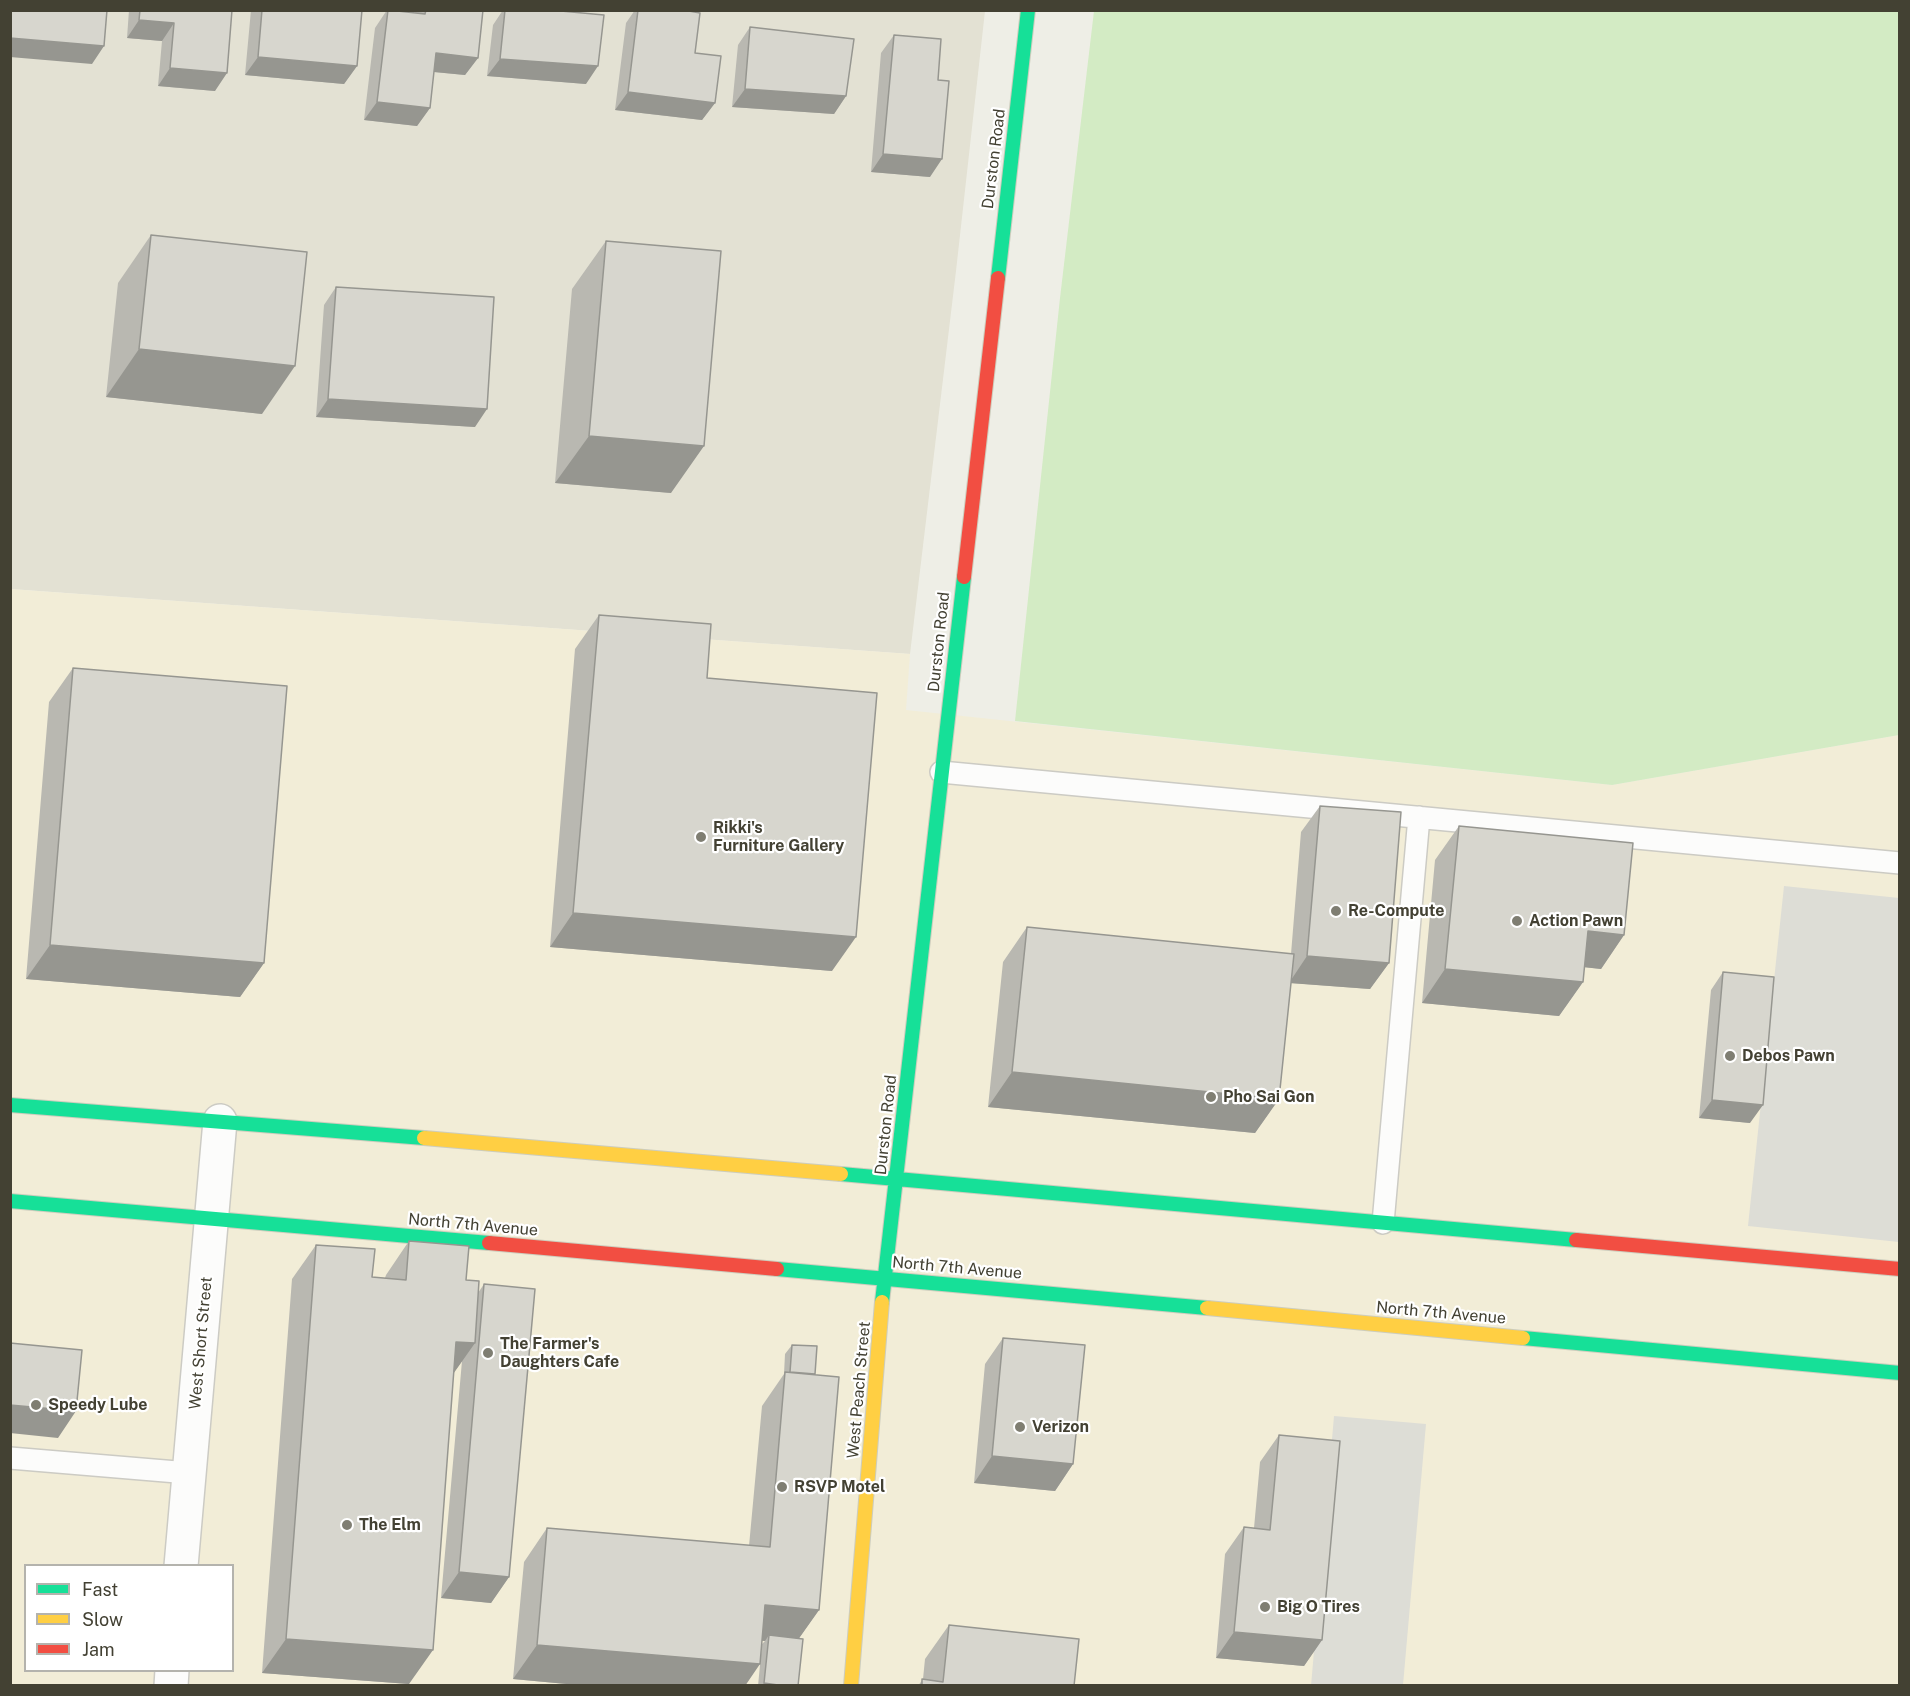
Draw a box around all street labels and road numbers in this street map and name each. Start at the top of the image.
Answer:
street label: Durston Road [978,108,1010,210]
street label: Durston Road [924,591,954,693]
street label: Durston Road [871,1074,901,1176]
street label: North 7th Avenue [407,1210,539,1240]
street label: North 7th Avenue [891,1253,1023,1283]
street label: West Short Street [186,1276,216,1410]
street label: North 7th Avenue [1375,1298,1507,1328]
street label: West Peach Street [843,1320,875,1460]

